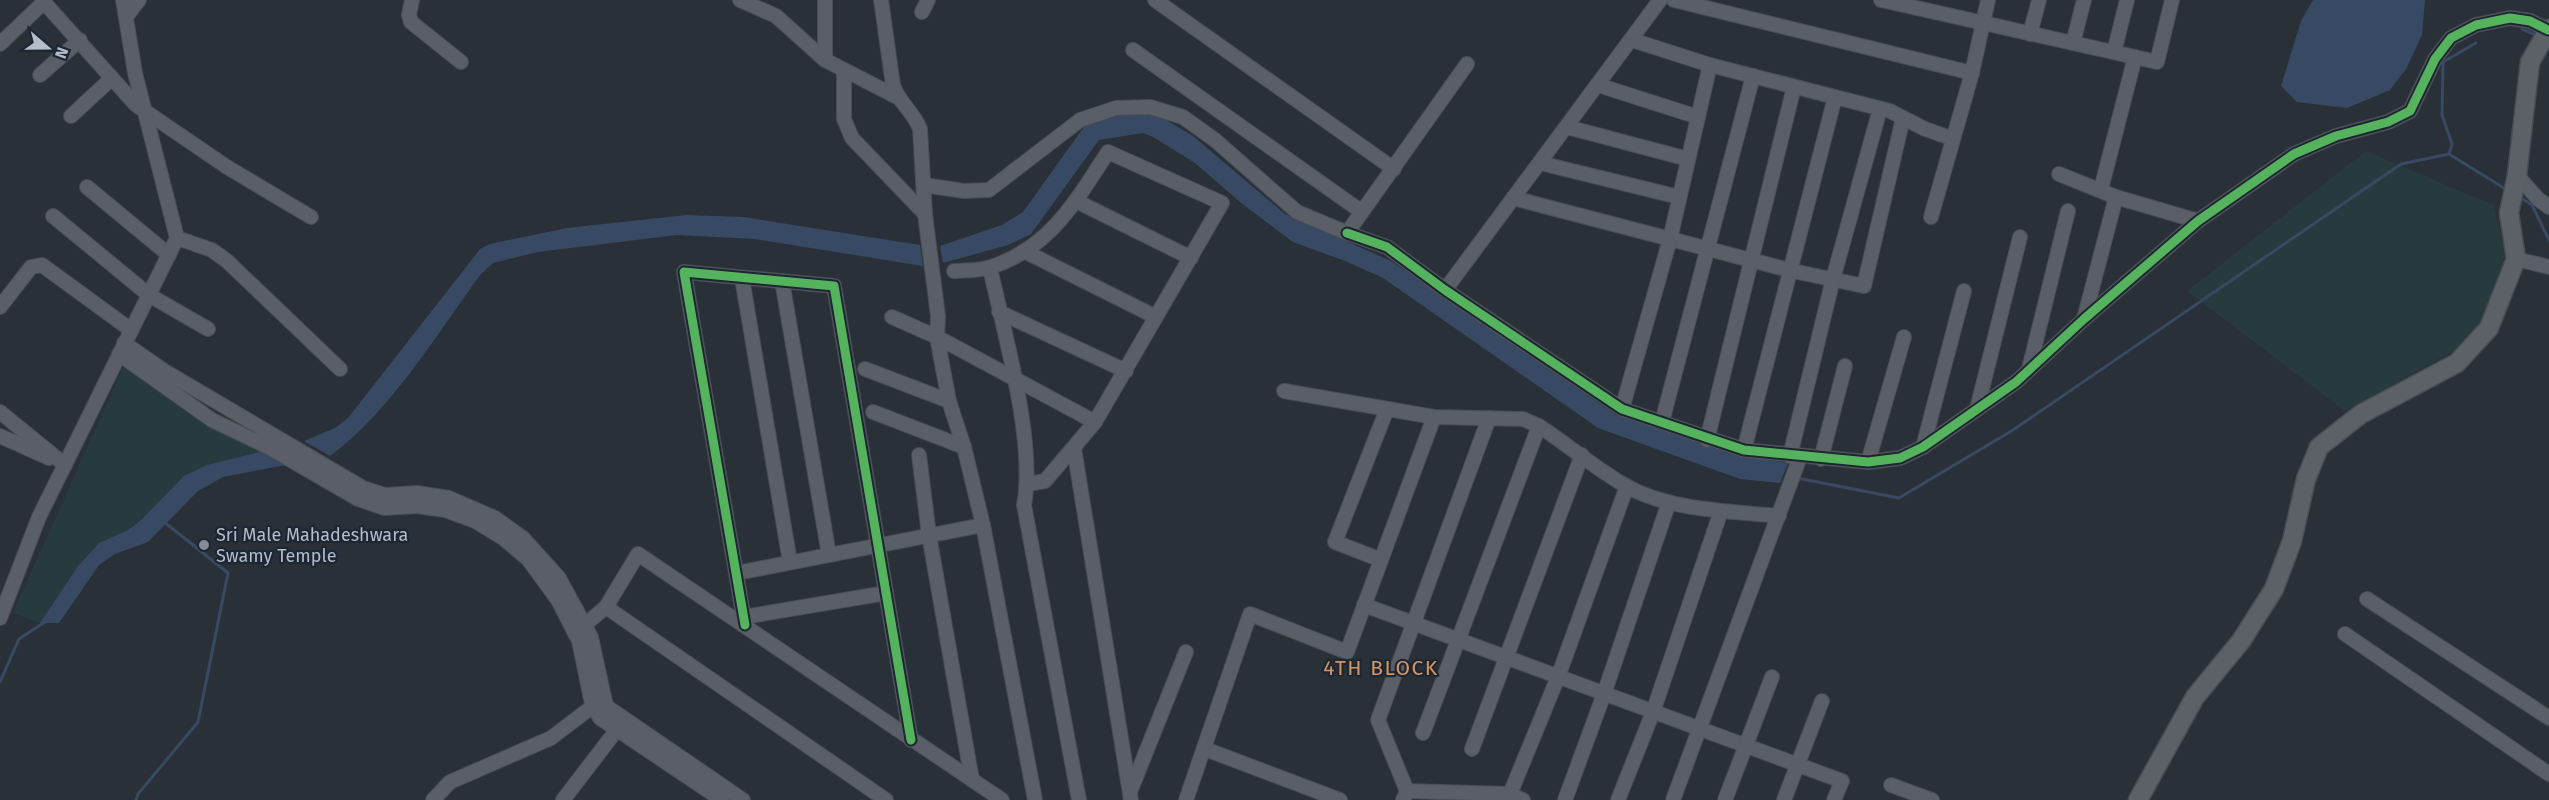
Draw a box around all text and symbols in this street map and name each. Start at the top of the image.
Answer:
north arrow [18,18,78,78]
text: N [51,45,72,61]
place label: Sri Male Mahadeshwara Swamy Temple [216,524,408,567]
marker: Sri Male Mahadeshwara Swamy Temple [197,538,211,552]
district label: 4TH BLOCK [1323,655,1439,681]

